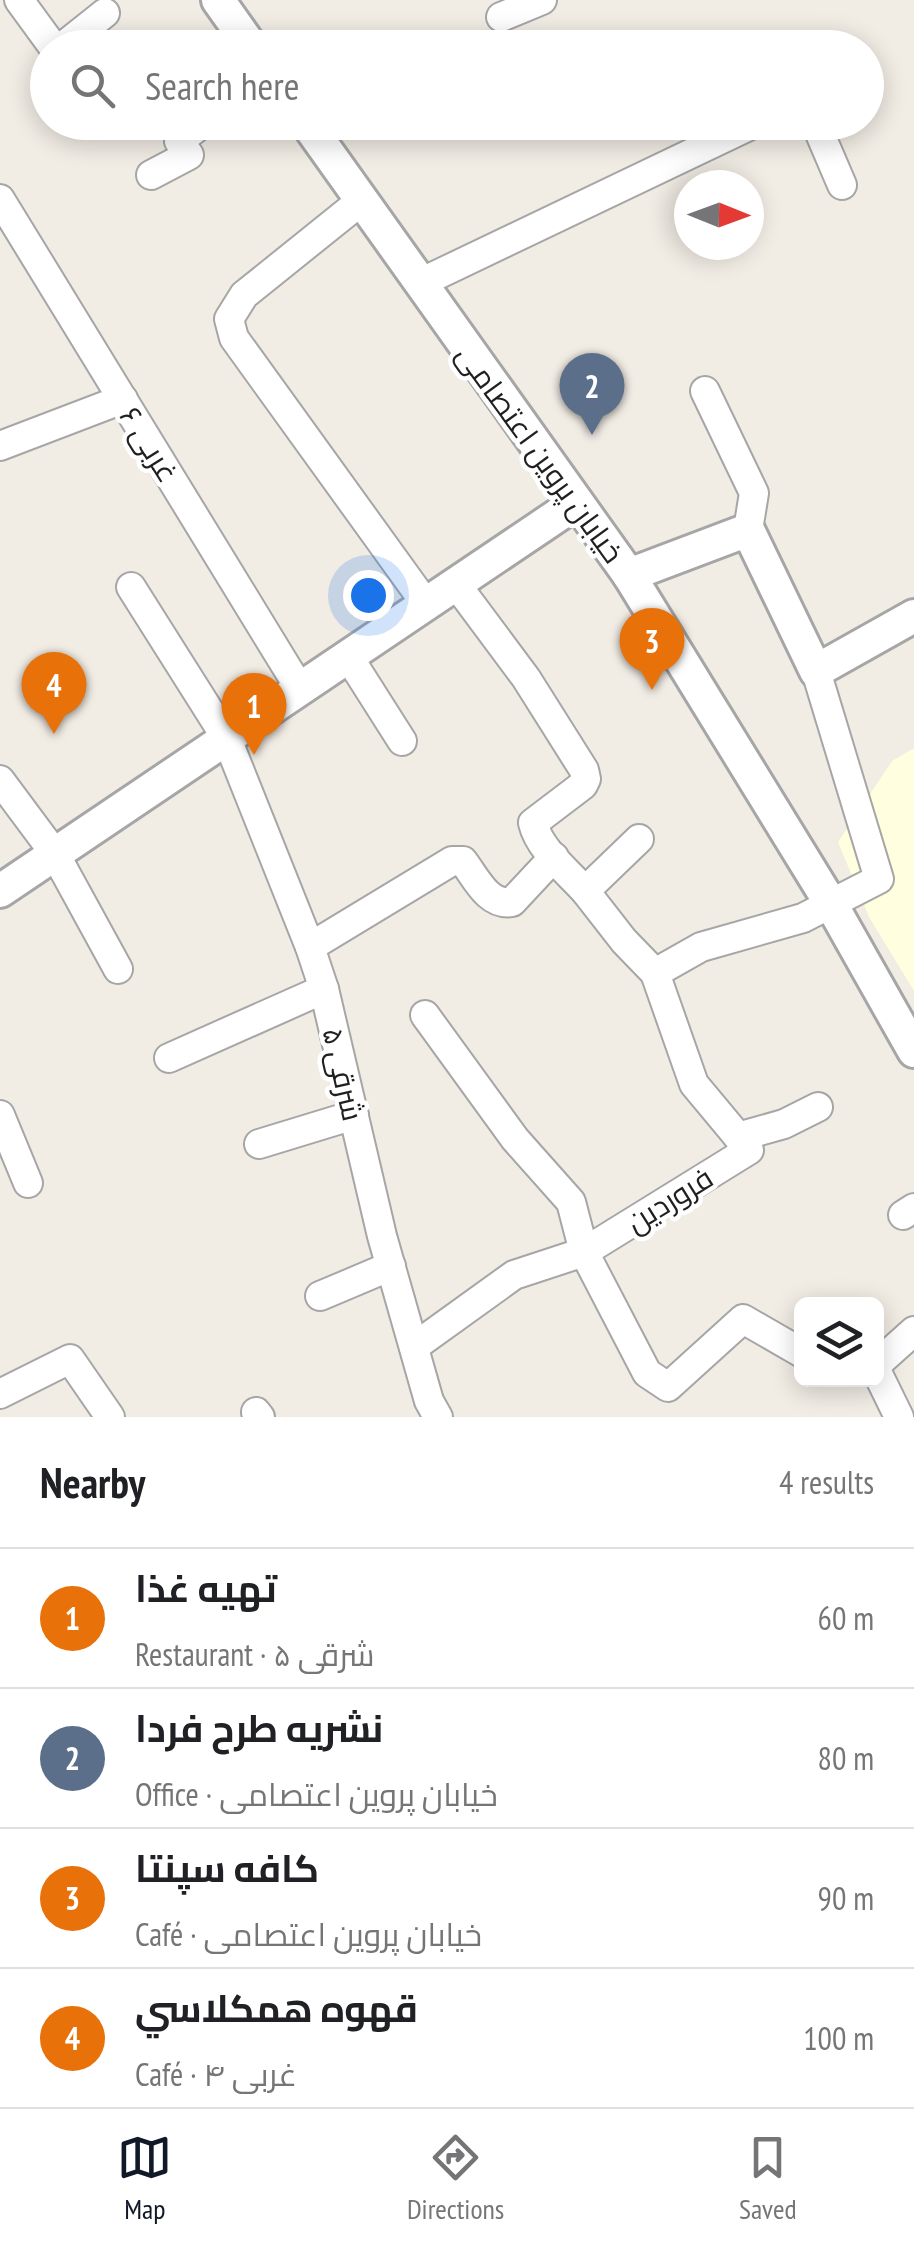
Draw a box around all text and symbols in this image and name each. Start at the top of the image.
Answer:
search box [30,30,884,140]
icon: search [65,58,120,113]
text: Search here [145,61,299,110]
north arrow [674,170,764,260]
street label: خیابان پروین اعتصامی [448,336,634,571]
pin: 2 [560,352,624,435]
street label: غربی ۶ [112,399,188,489]
your location [343,570,394,621]
pin: 3 [620,608,684,690]
pin: 4 [22,652,86,734]
pin: 1 [222,672,286,755]
street label: شرقی ۵ [314,1023,374,1125]
street label: فروردین [618,1157,720,1241]
map controls [794,1297,884,1387]
button: layers [794,1297,884,1387]
text: Nearby [40,1455,145,1510]
text: 4 results [779,1461,874,1503]
text: تهیه غذا [135,1563,277,1612]
text: 1 [65,1597,80,1639]
text: 60 m [818,1597,874,1639]
text: Restaurant · شرقی ۵ [135,1633,375,1675]
text: نشریه طرح فردا [135,1703,383,1752]
text: 2 [65,1737,80,1779]
text: 80 m [818,1737,874,1779]
text: Office · خیابان پروین اعتصامی [135,1773,498,1815]
text: کافه سپنتا [135,1843,319,1892]
text: 3 [65,1877,80,1919]
text: 90 m [818,1877,874,1919]
text: Café · خیابان پروین اعتصامی [135,1913,482,1955]
text: قهوه همكلاسي [135,1983,418,2032]
text: 4 [65,2017,80,2059]
text: 100 m [803,2017,874,2059]
text: Café · غربی ۴ [135,2053,297,2095]
tab: Map [117,2130,172,2227]
tab: Directions [407,2130,504,2227]
tab: Saved [739,2130,797,2227]

